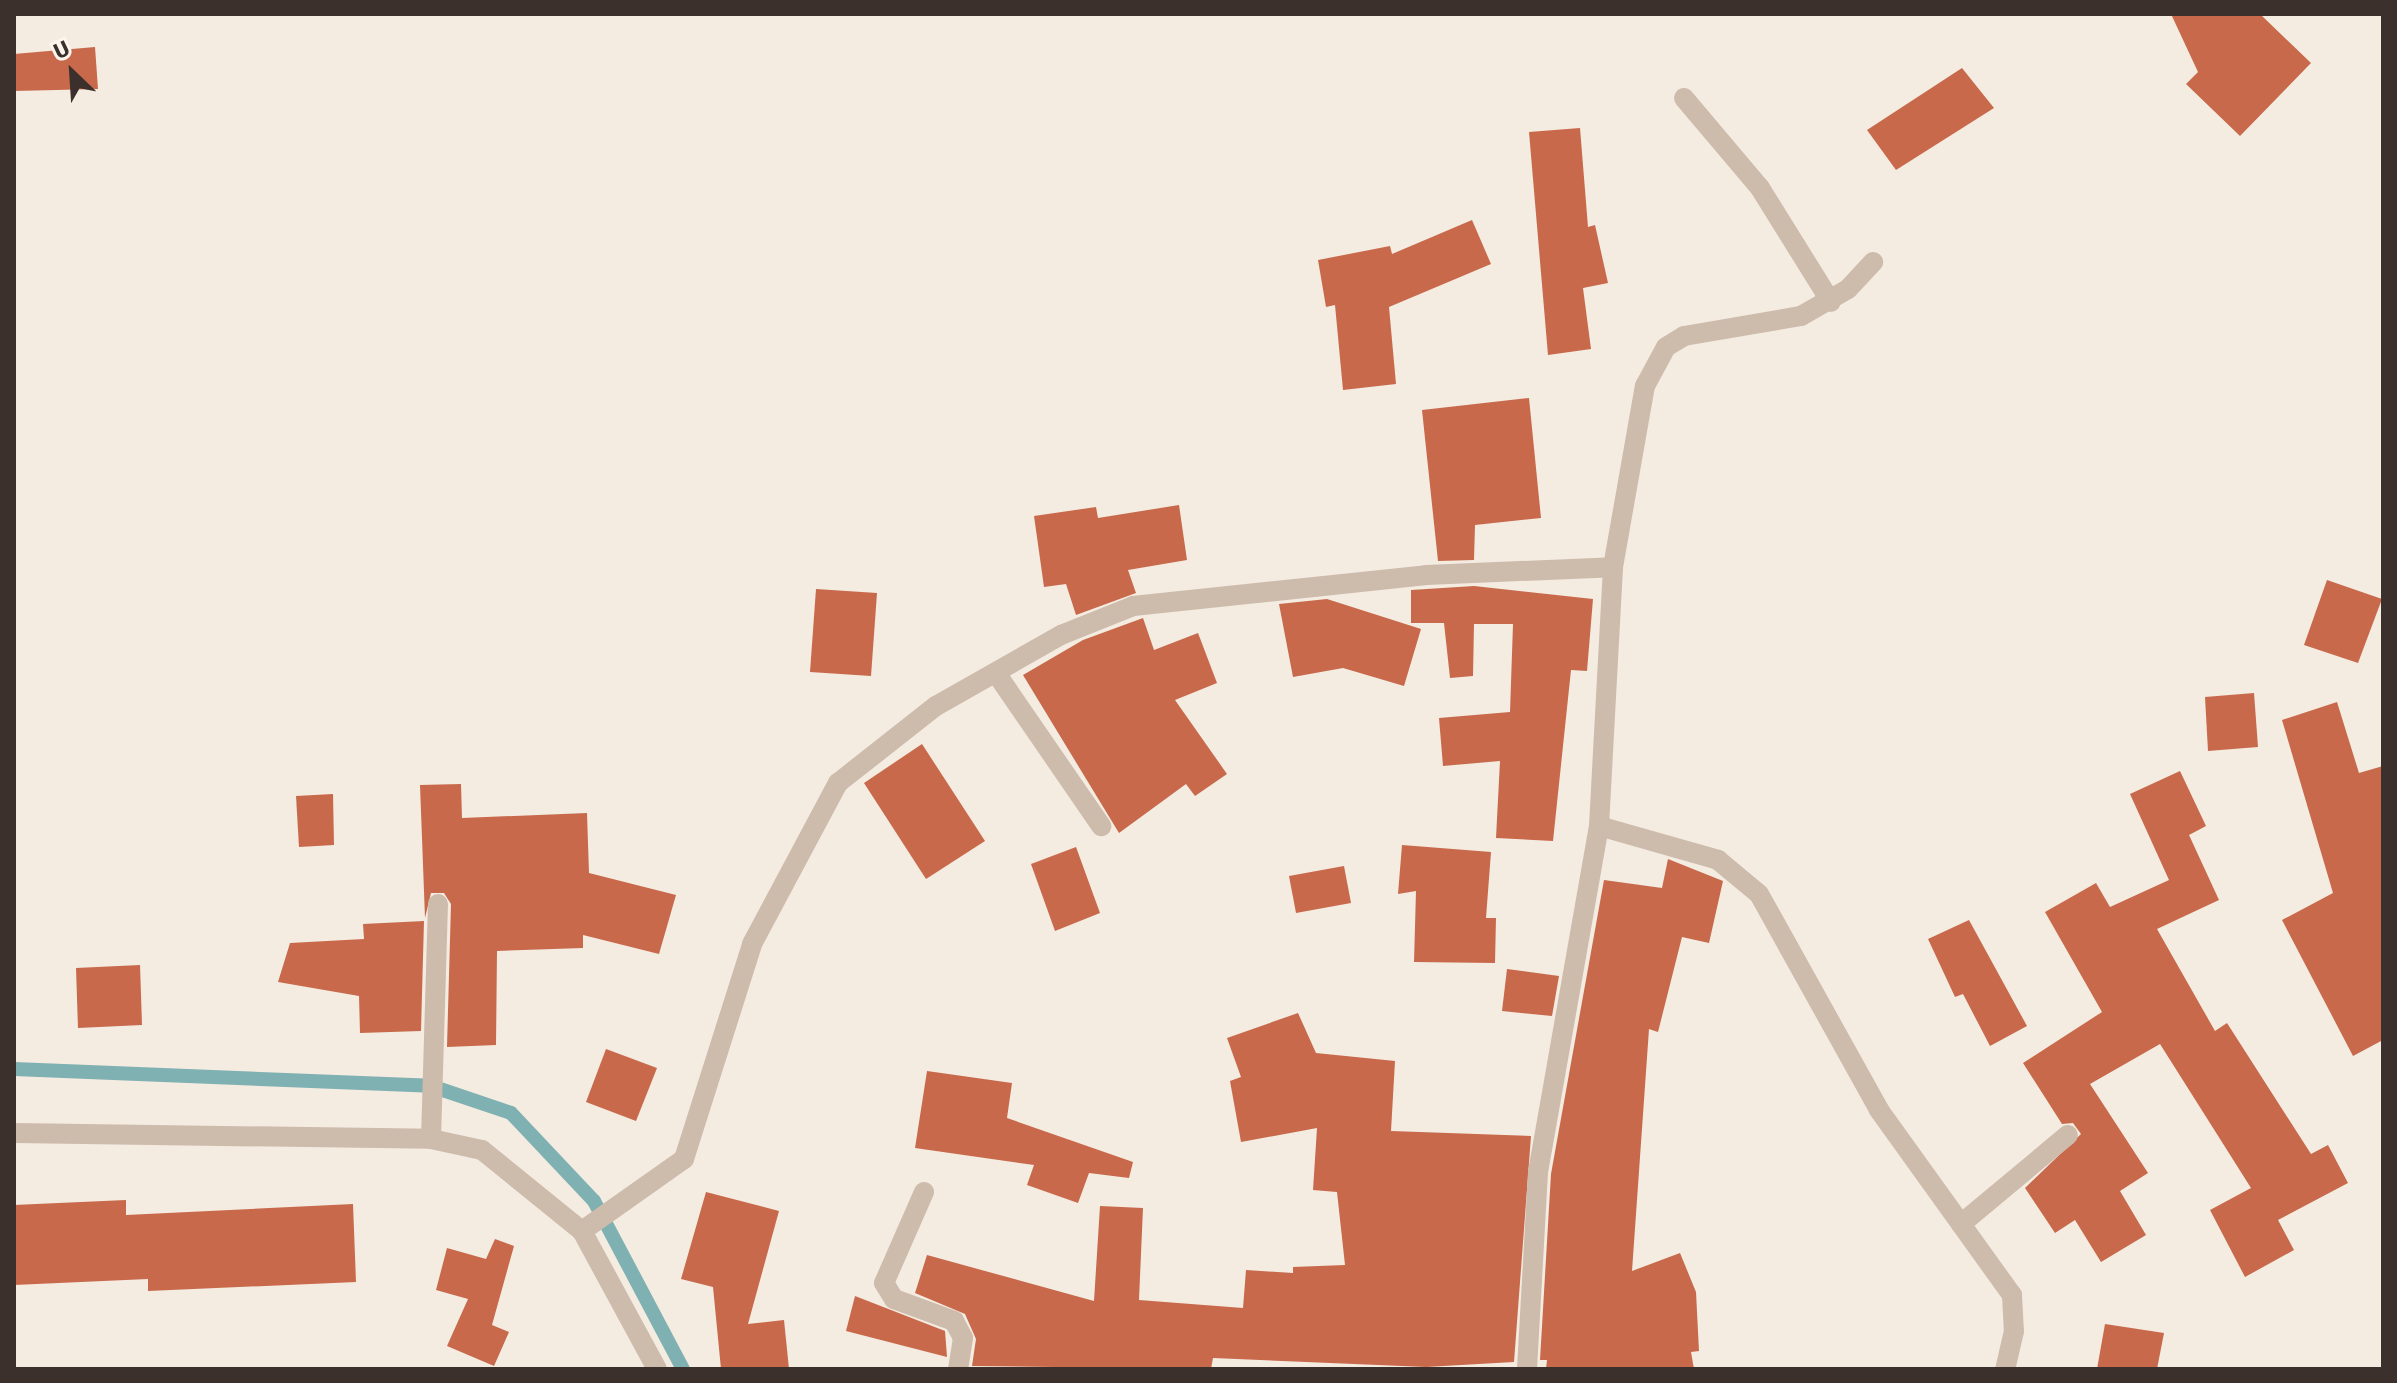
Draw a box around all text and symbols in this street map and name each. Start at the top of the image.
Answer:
north arrow [32,32,112,112]
text: U [49,35,74,65]

